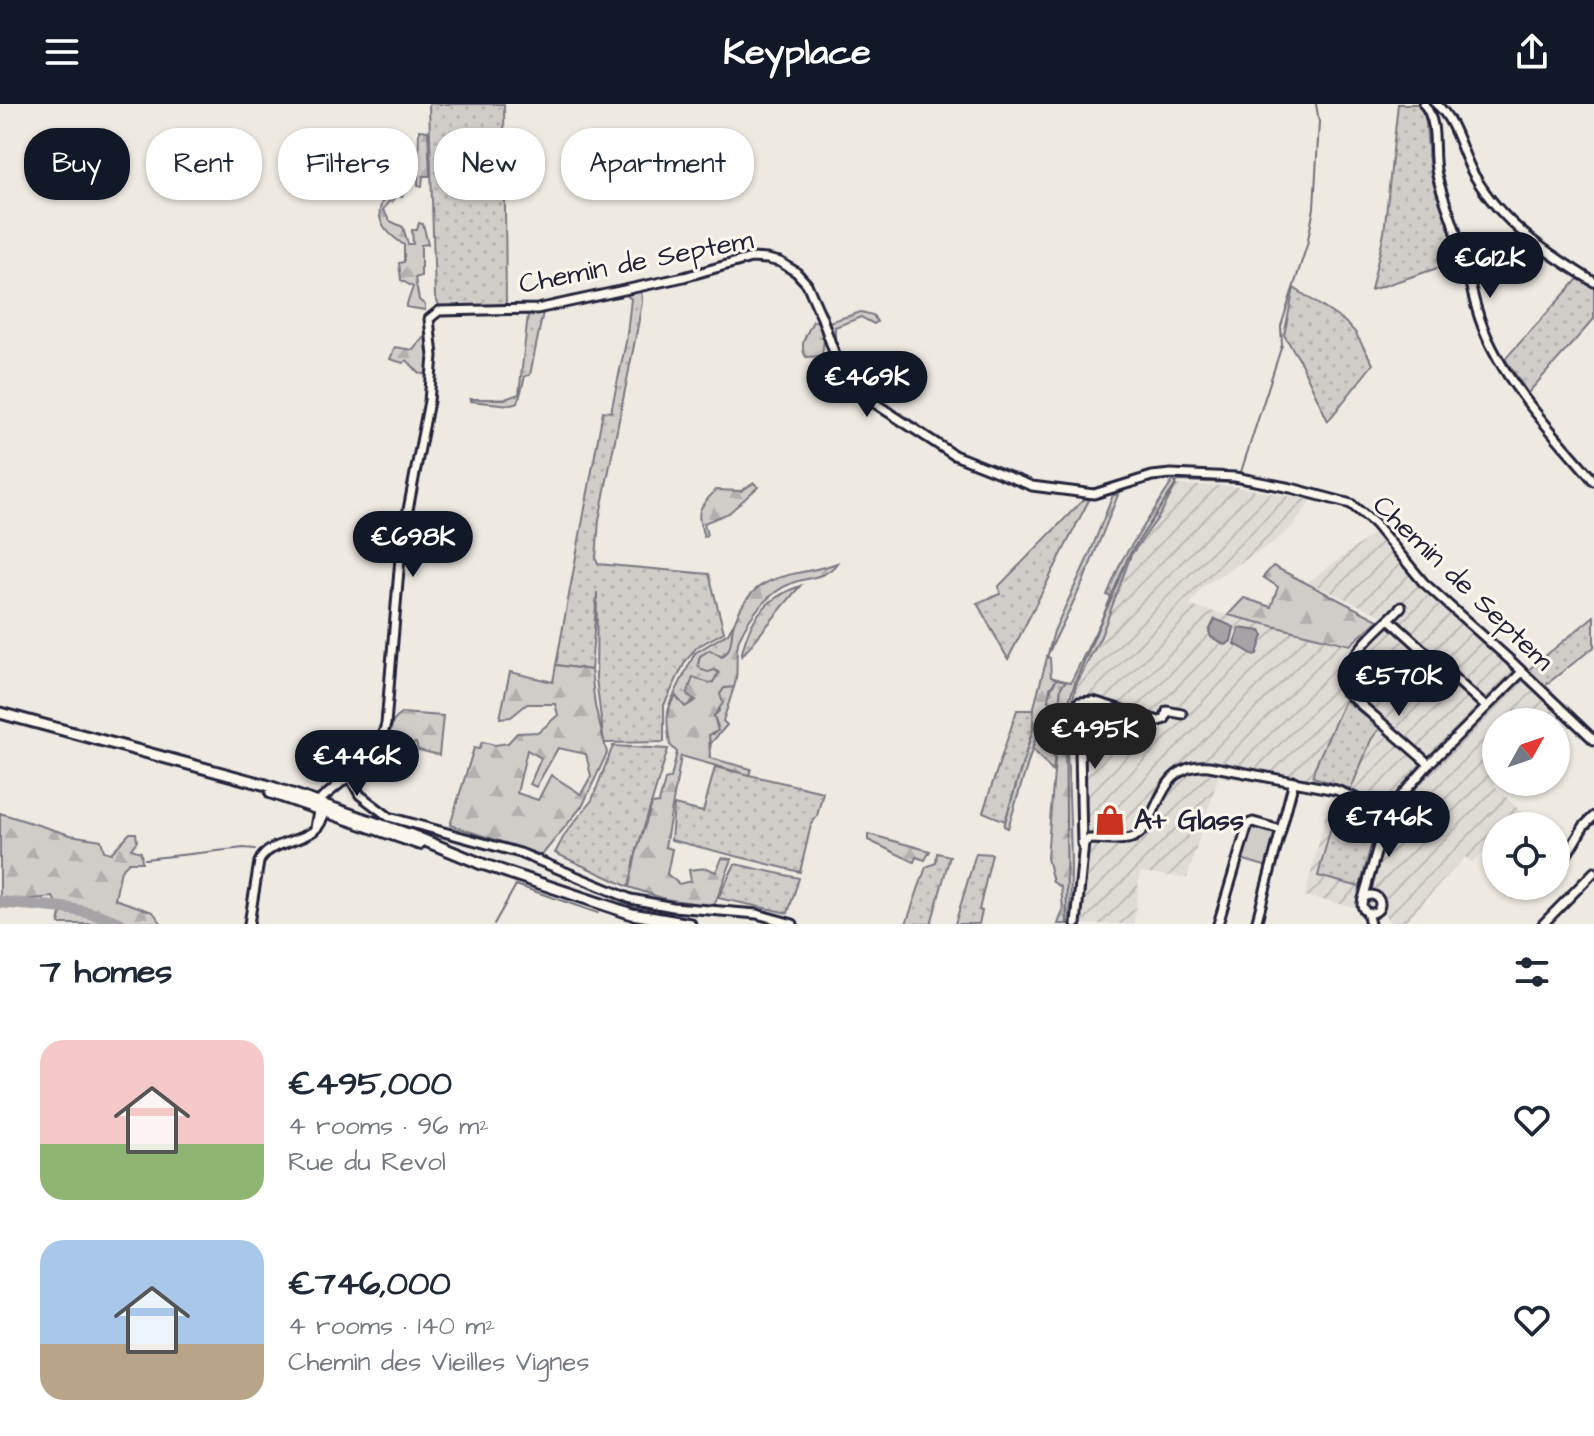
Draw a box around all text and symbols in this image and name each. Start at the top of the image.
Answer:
text: Keyplace [723,27,871,78]
icon: menu [40,30,84,74]
icon: share [1510,30,1554,74]
chip: Buy [24,128,130,200]
chip: Rent [146,128,262,200]
chip: Filters [278,128,418,200]
chip: New [434,128,545,200]
chip: Apartment [561,128,754,200]
street label: Chemin de Septem [516,220,757,304]
pin: €612K [1434,232,1546,300]
text: €612K [1455,240,1525,276]
pin: €469K [811,351,923,419]
text: €469K [824,359,910,395]
street label: Chemin de Septem [1364,486,1562,680]
pin: €698K [357,511,469,579]
text: €698K [371,519,455,555]
pin: €570K [1343,650,1455,718]
text: €570K [1355,658,1443,694]
pin: €495K [1039,703,1151,771]
north arrow [1482,708,1570,796]
map controls [1482,708,1570,900]
text: €495K [1051,711,1139,747]
pin: €446K [301,730,413,798]
text: €446K [313,738,401,774]
pin: €746K [1333,791,1445,859]
text: €746K [1346,799,1432,835]
place label: A+ Glass [1134,801,1244,840]
shop icon: A+ Glass [1093,803,1127,837]
button: locate [1482,812,1570,900]
text: 7 homes [40,948,172,996]
icon: filters [1510,950,1554,994]
text: €495,000 [288,1060,452,1108]
icon: home [104,1072,200,1168]
icon: heart [1510,1098,1554,1142]
text: 4 rooms · 96 m² [288,1108,489,1144]
text: Rue du Revol [288,1144,446,1180]
text: €746,000 [288,1260,451,1308]
icon: home [104,1272,200,1368]
icon: heart [1510,1298,1554,1342]
text: 4 rooms · 140 m² [288,1308,495,1344]
text: Chemin des Vieilles Vignes [288,1344,590,1380]

